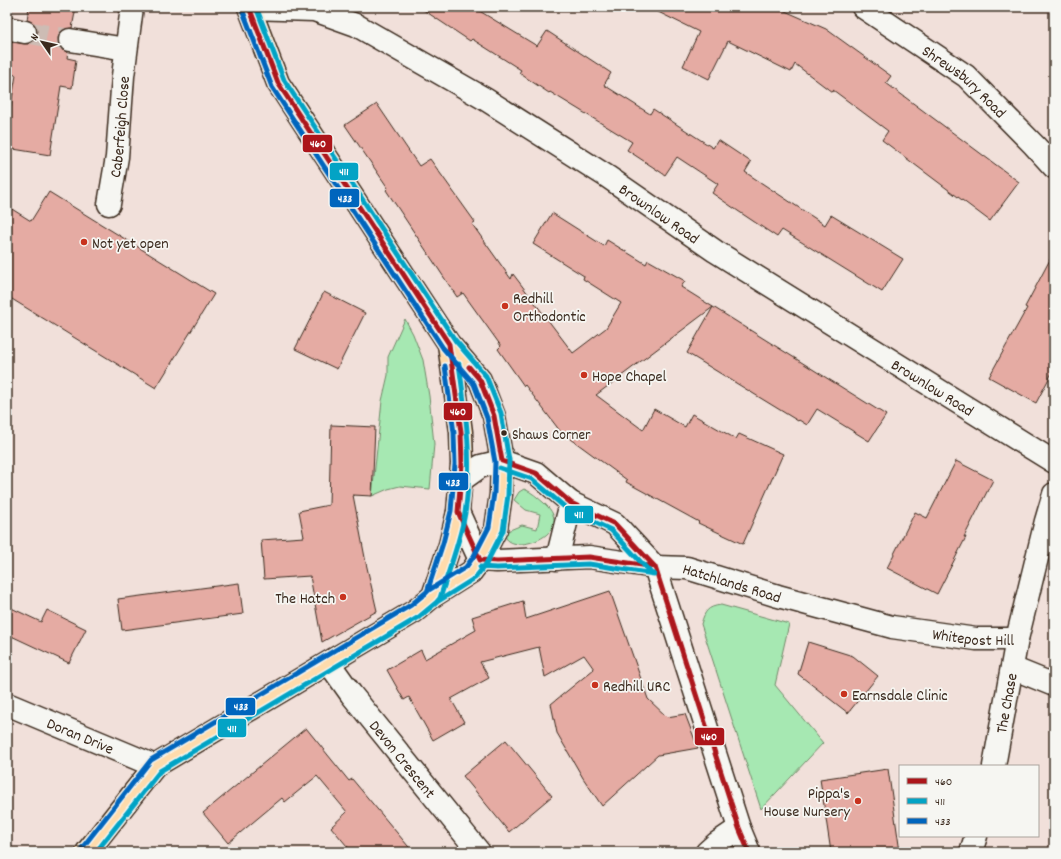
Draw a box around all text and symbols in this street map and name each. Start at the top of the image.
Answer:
north arrow [22,22,62,62]
text: N [27,30,44,44]
street label: Shrewsbury Road [917,41,1010,124]
street label: Caberfeigh Close [105,75,137,180]
line badge: 460 [302,134,333,153]
text: 460 [310,137,326,153]
line badge: 411 [329,162,359,181]
text: 411 [339,165,349,181]
street label: Brownlow Road [614,179,703,251]
line badge: 433 [329,188,360,208]
text: 433 [338,192,352,208]
place label: Not yet open [92,233,169,256]
marker: Not yet open [79,237,89,247]
place label: Redhill Orthodontic [513,288,586,329]
marker: Redhill Orthodontic [500,301,510,311]
street label: Brownlow Road [886,354,977,423]
place label: Hope Chapel [592,366,667,389]
marker: Hope Chapel [579,370,589,380]
line badge: 460 [443,402,473,421]
text: 460 [450,405,466,421]
place label: Shaws Corner [512,425,591,447]
marker: Shaws Corner [499,428,509,438]
line badge: 433 [438,472,469,491]
text: 433 [446,476,460,492]
line badge: 411 [564,505,594,524]
text: 411 [574,508,584,524]
street label: Hatchlands Road [679,558,784,610]
place label: The Hatch [275,588,335,611]
marker: The Hatch [338,592,348,602]
street label: Whitepost Hill [931,624,1014,653]
street label: The Chase [991,671,1025,736]
place label: Redhill URC [603,676,670,699]
marker: Redhill URC [590,680,600,690]
place label: Earnsdale Clinic [852,685,948,708]
marker: Earnsdale Clinic [839,689,849,699]
line badge: 433 [225,697,256,716]
text: 433 [234,700,248,716]
street label: Doran Drive [43,713,117,762]
street label: Devon Crescent [363,716,440,804]
line badge: 411 [217,718,247,738]
text: 411 [227,722,237,738]
line badge: 460 [694,727,725,746]
text: 460 [701,730,717,746]
legend [899,765,1039,837]
text: 460 [935,774,952,791]
place label: Pippa's House Nursery [763,783,851,824]
text: 411 [935,794,945,811]
marker: Pippa's House Nursery [853,796,863,806]
text: 433 [935,814,951,831]

